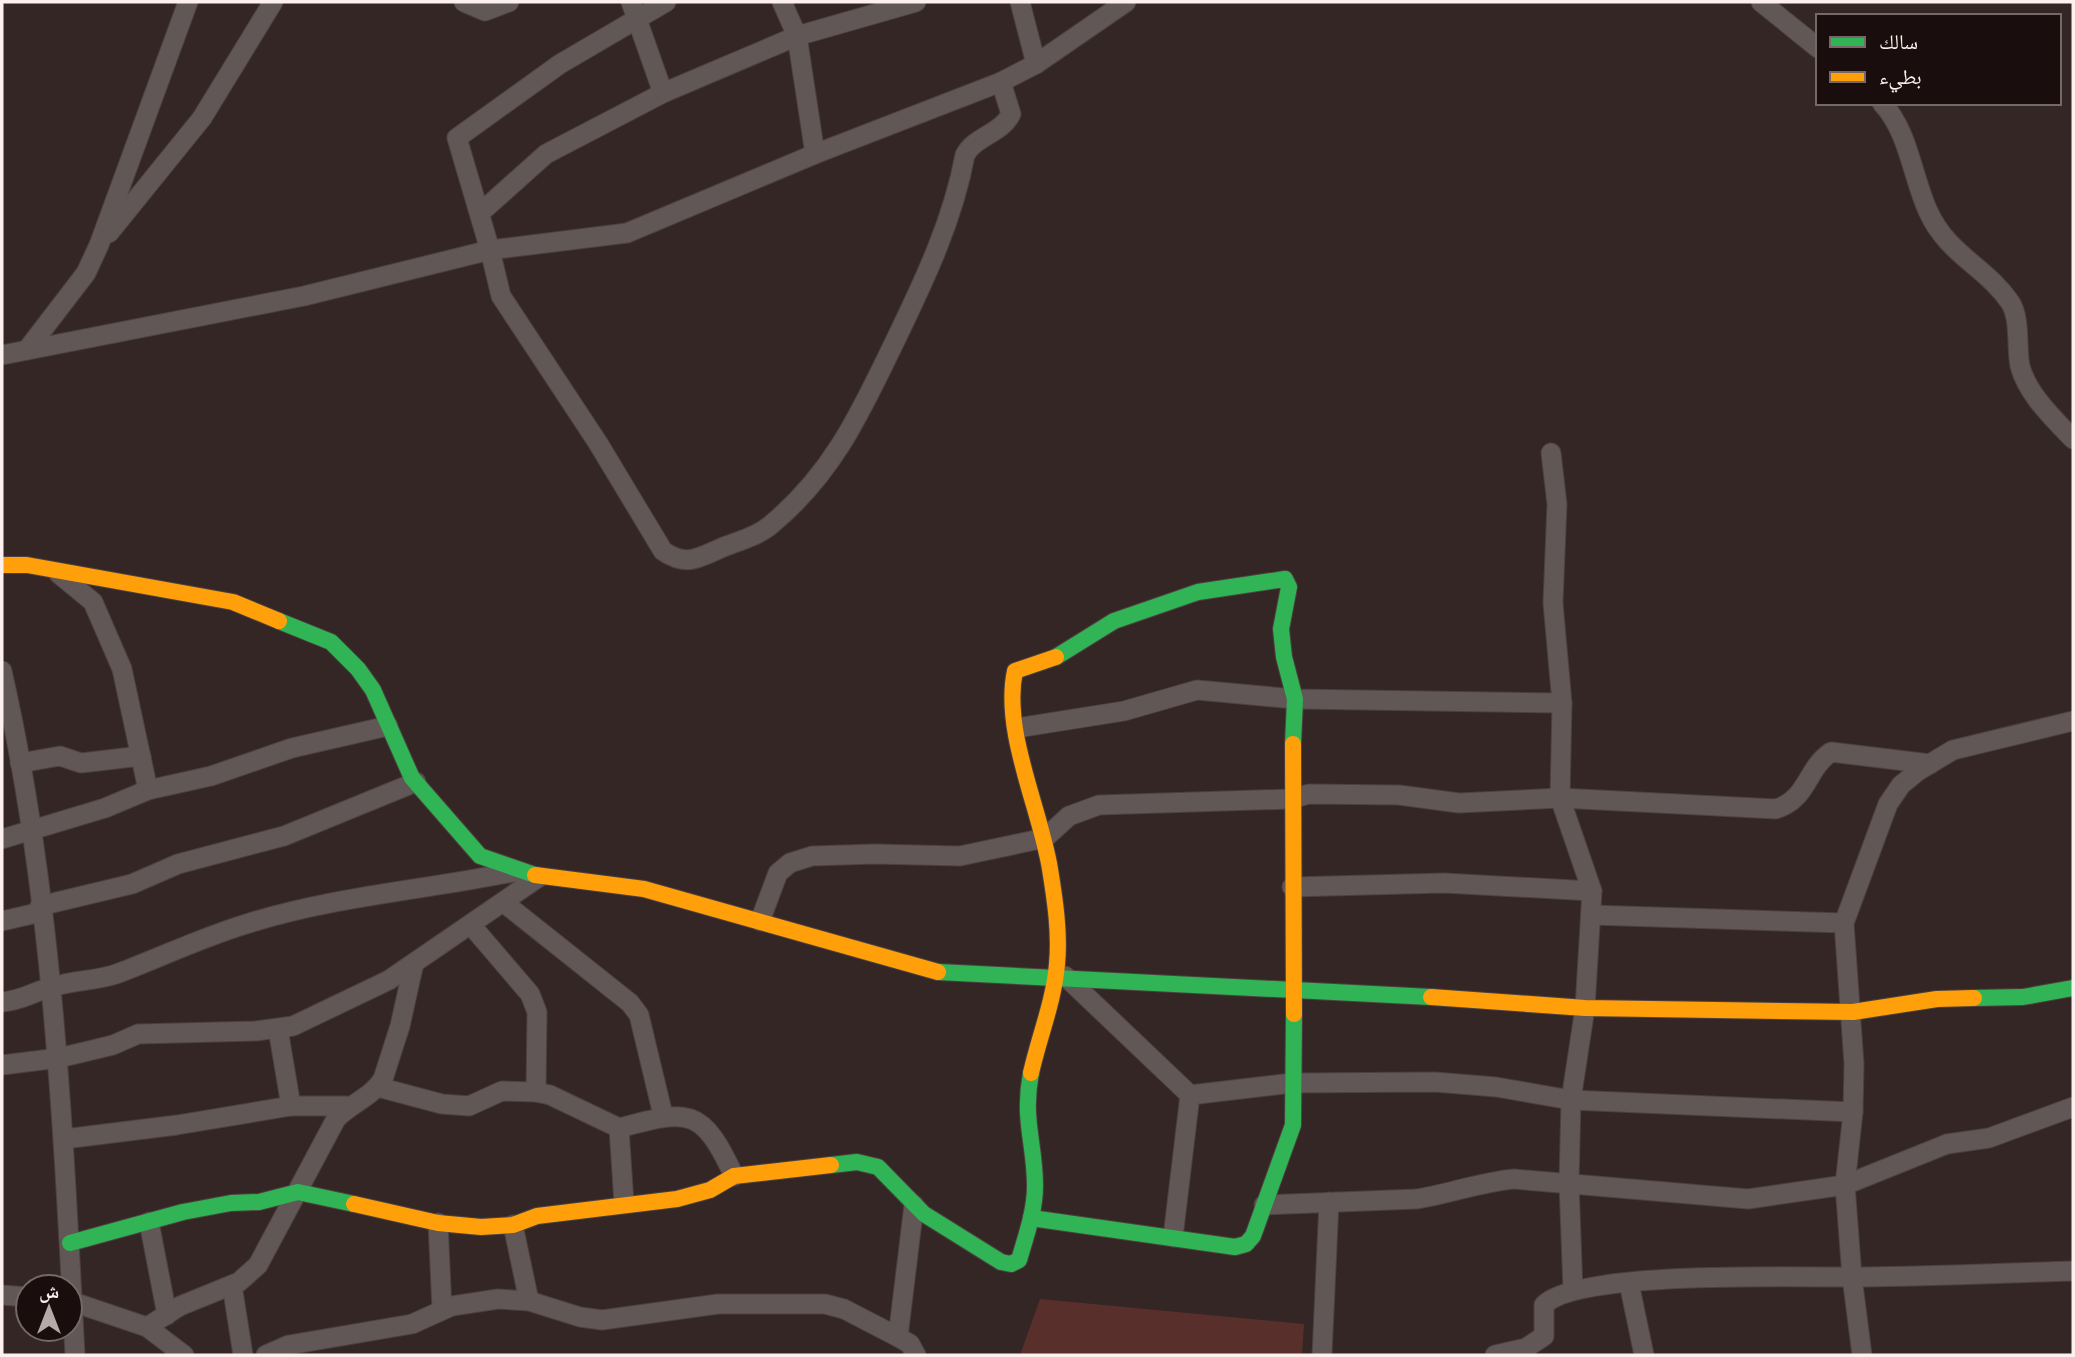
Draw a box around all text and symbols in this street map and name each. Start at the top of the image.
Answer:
legend [1816,14,2061,105]
text: سالك [1879,27,1918,56]
text: بطيء [1879,62,1922,93]
north arrow [14,1273,84,1343]
text: ش [39,1278,59,1305]

